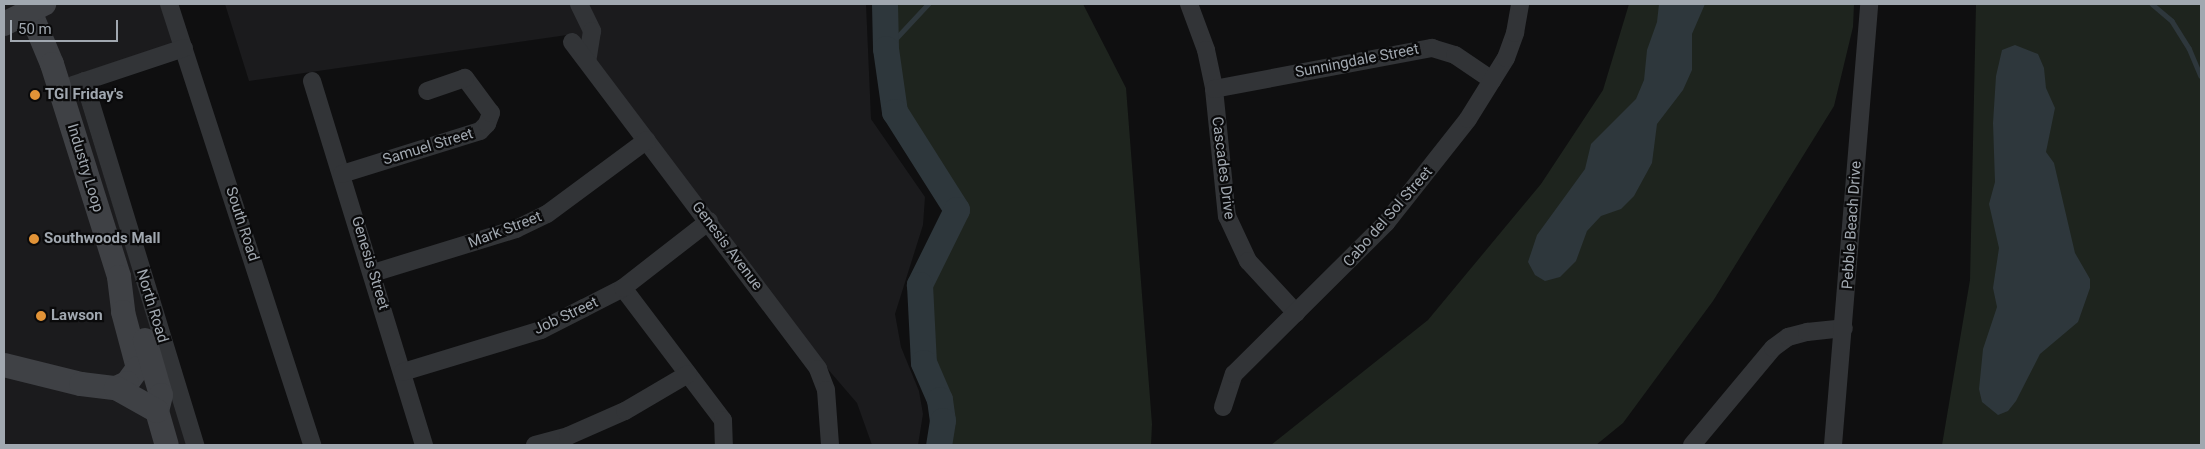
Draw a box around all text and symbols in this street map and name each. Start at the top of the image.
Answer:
scale bar [12,10,120,42]
text: 50 m [18,20,52,38]
street label: Sunningdale Street [1294,40,1420,82]
place label: TGI Friday's [45,86,123,104]
marker: TGI Friday's [29,89,41,101]
street label: Cascades Drive [1208,116,1238,220]
street label: Industry Loop [63,122,107,214]
street label: Samuel Street [381,125,475,169]
street label: Pebble Beach Drive [1839,160,1865,290]
street label: Cabo del Sol Street [1340,163,1436,271]
street label: South Road [222,185,262,263]
street label: Genesis Avenue [688,198,766,294]
street label: Mark Street [466,208,544,252]
street label: Genesis Street [347,214,393,312]
place label: Southwoods Mall [44,230,161,248]
marker: Southwoods Mall [28,233,40,245]
street label: North Road [132,267,172,345]
street label: Job Street [531,293,601,339]
place label: Lawson [51,307,103,325]
marker: Lawson [35,310,47,322]

